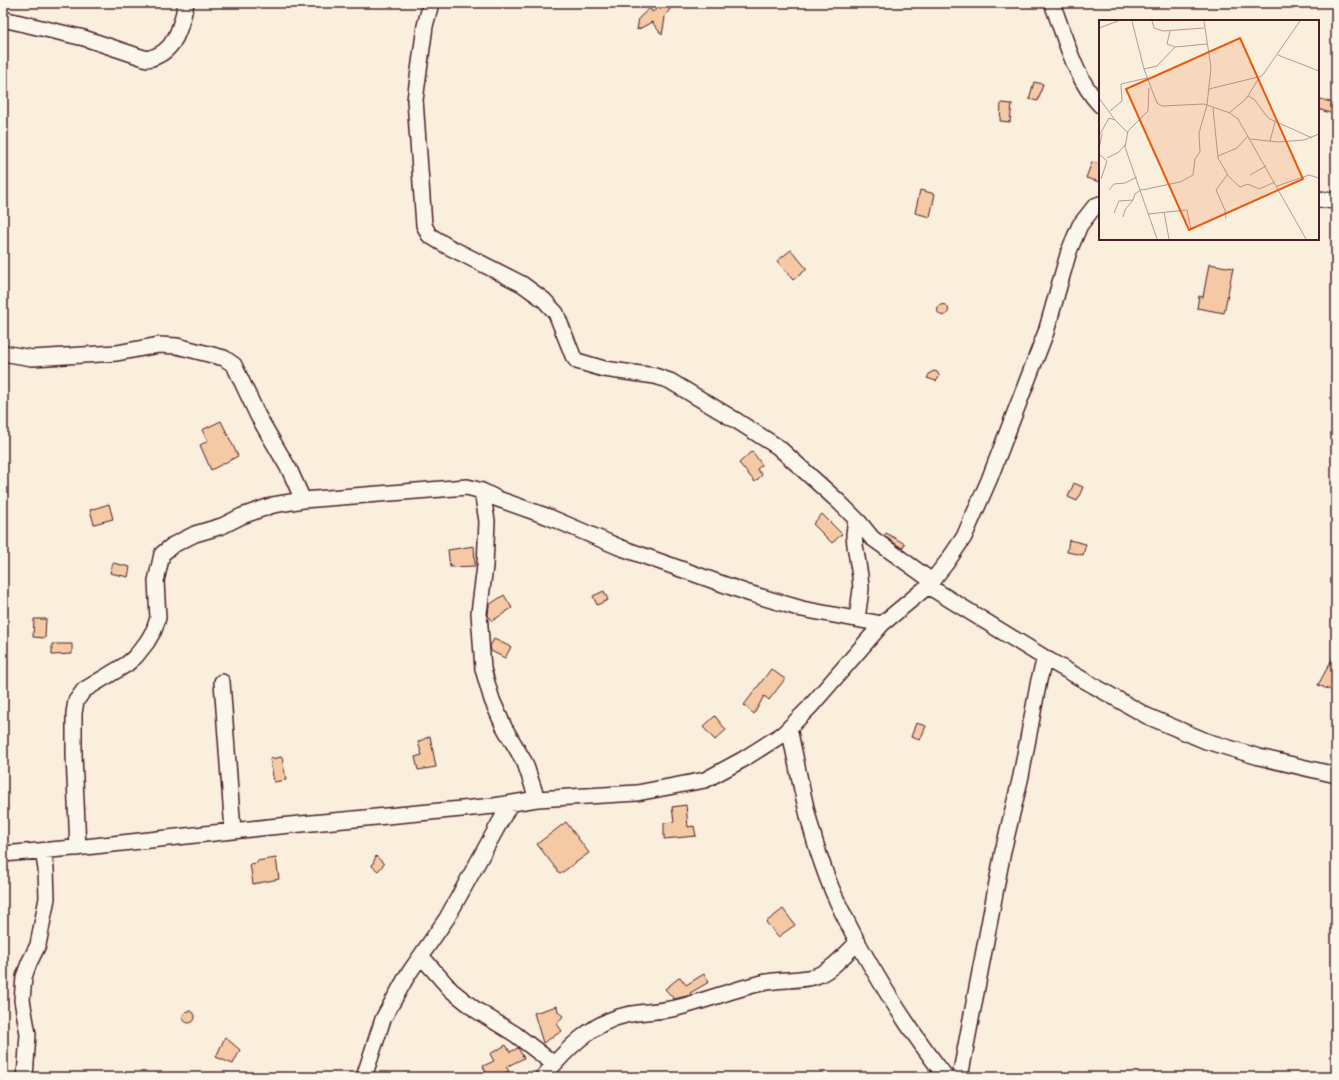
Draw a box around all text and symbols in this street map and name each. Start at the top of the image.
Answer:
inset map [1099,20,1319,240]

